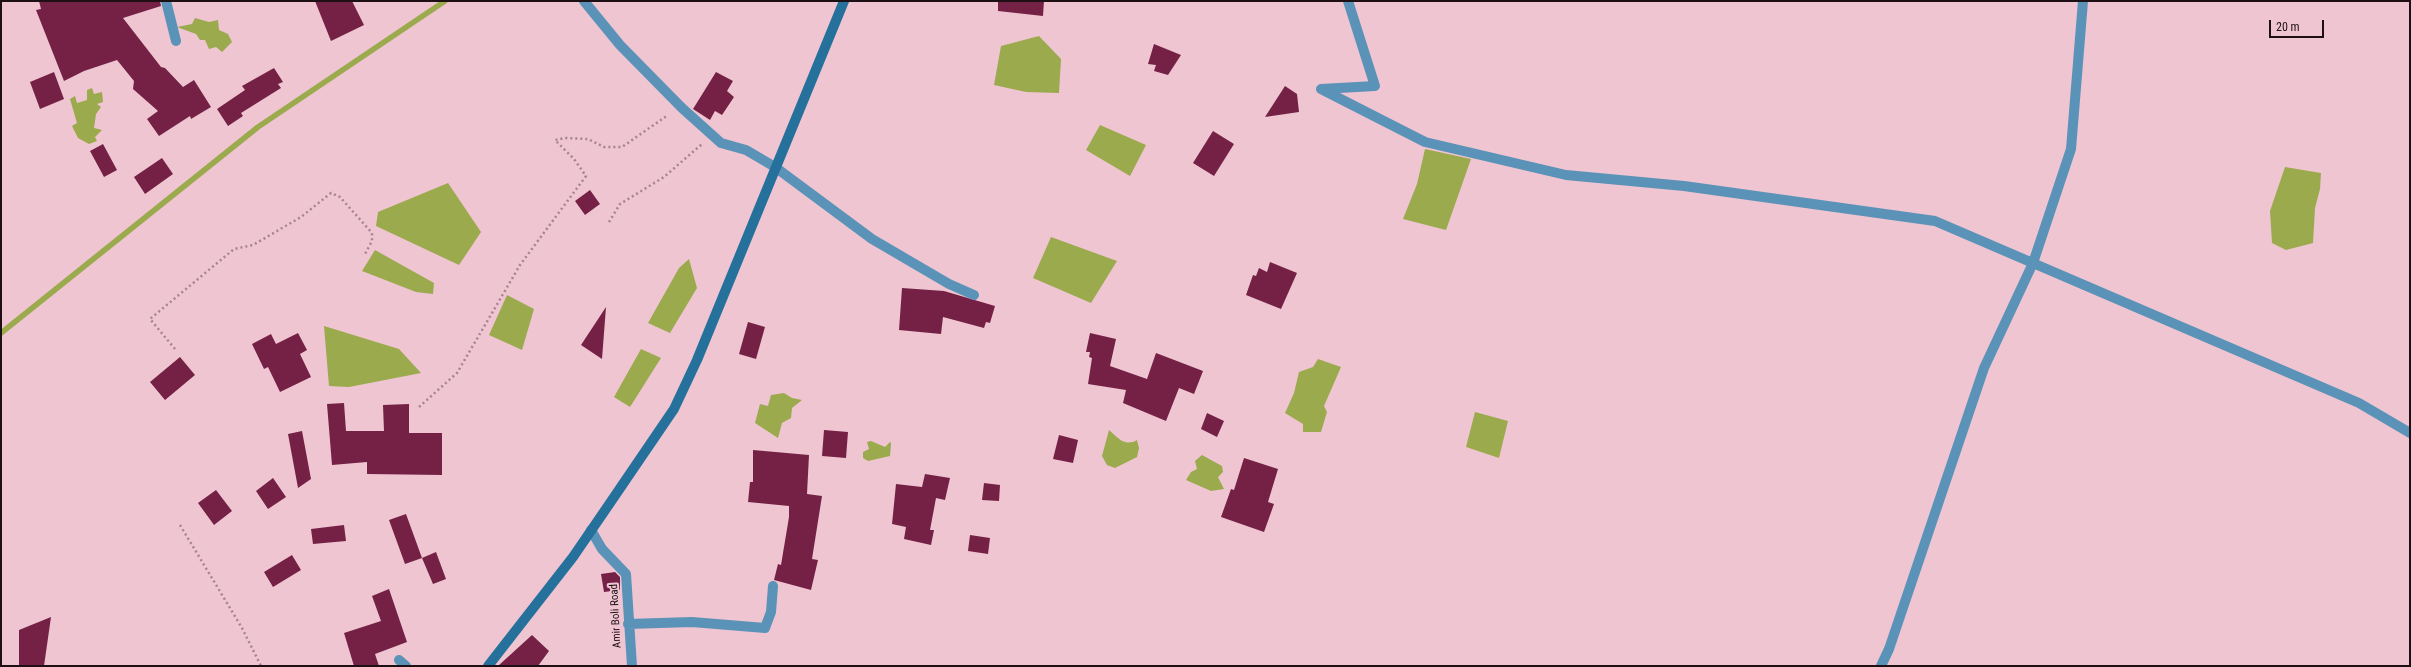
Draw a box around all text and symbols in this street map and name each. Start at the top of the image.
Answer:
scale bar [2271,12,2326,38]
text: 20 m [2276,20,2300,34]
street label: Amir Boli Road [608,584,624,648]

